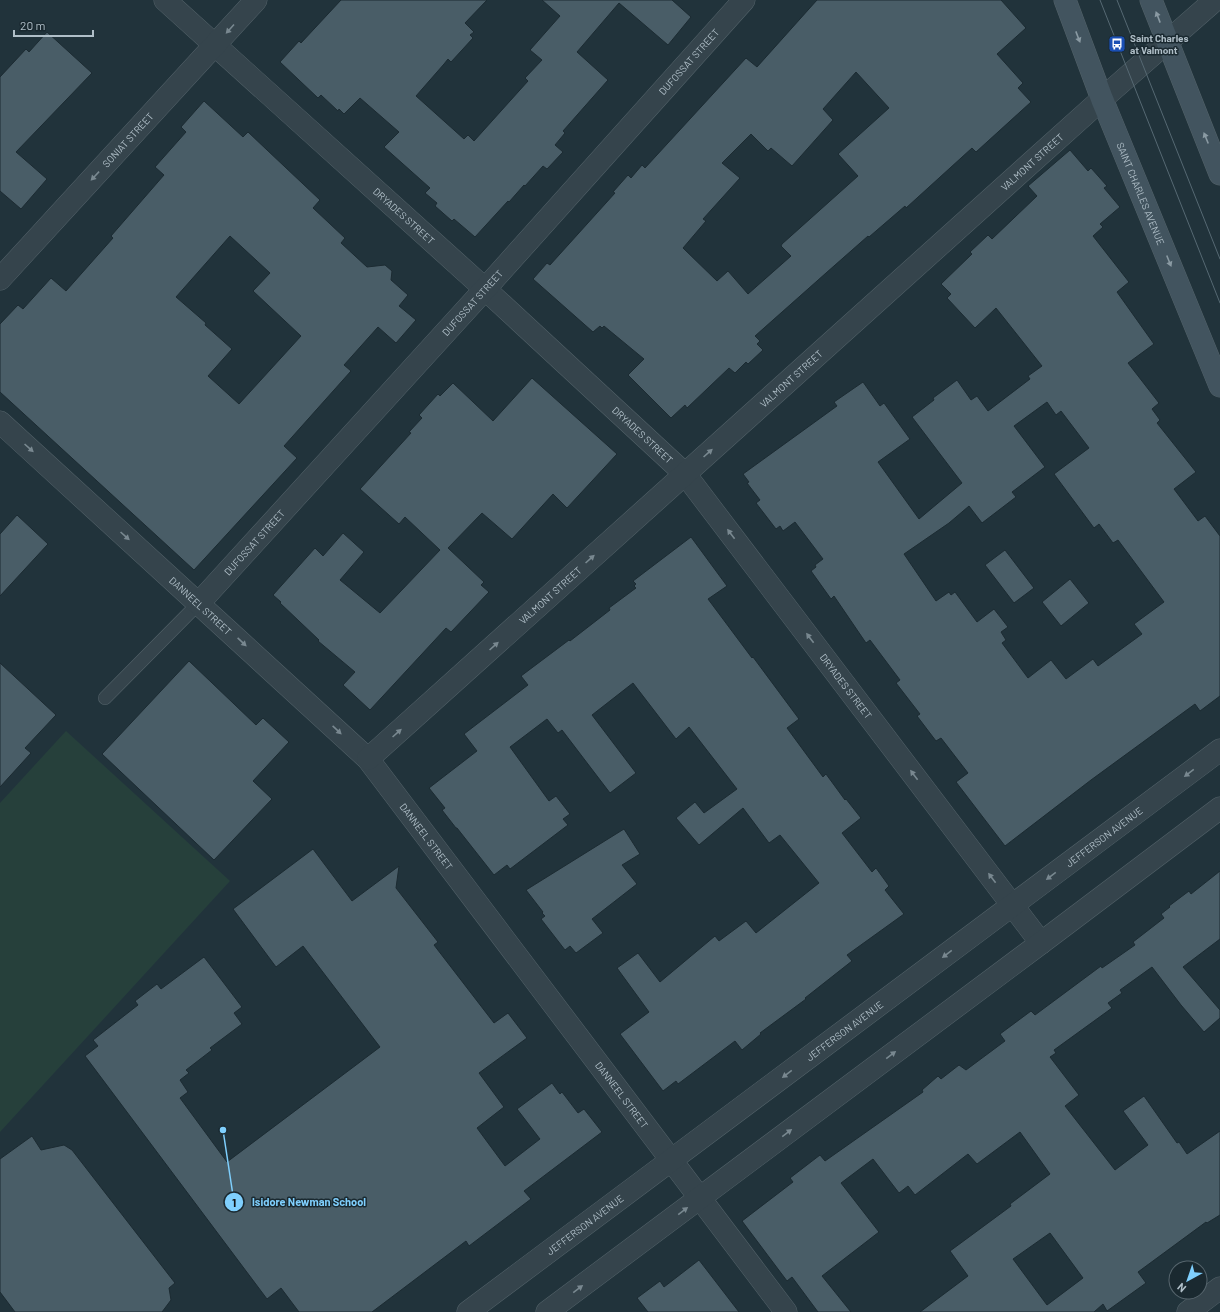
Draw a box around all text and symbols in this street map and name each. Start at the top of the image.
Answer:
one-way arrow [1154,10,1160,22]
scale bar [14,12,93,38]
text: 20 m [20,18,46,32]
one-way arrow [225,24,235,34]
street label: DUFOSSAT STREET [656,26,722,97]
one-way arrow [1076,31,1082,43]
place label: Saint Charles at Valmont [1130,32,1189,56]
bus stop icon: Saint Charles at Valmont [1107,34,1127,54]
street label: SONIAT STREET [100,110,156,170]
street label: VALMONT STREET [998,131,1066,193]
one-way arrow [1202,131,1208,143]
street label: SAINT CHARLES AVENUE [1114,140,1167,247]
one-way arrow [90,171,99,181]
street label: DRYADES STREET [371,185,437,247]
one-way arrow [1165,255,1172,267]
street label: DUFOSSAT STREET [439,267,505,338]
street label: VALMONT STREET [757,347,825,410]
street label: DRYADES STREET [610,404,676,466]
one-way arrow [24,444,34,453]
one-way arrow [703,449,712,458]
street label: DUFOSSAT STREET [221,507,287,578]
one-way arrow [727,529,735,540]
one-way arrow [120,531,130,541]
one-way arrow [585,554,595,563]
street label: VALMONT STREET [516,564,584,626]
street label: DANNEEL STREET [167,574,235,637]
one-way arrow [806,633,814,643]
one-way arrow [236,638,247,647]
one-way arrow [488,641,499,650]
street label: DRYADES STREET [818,651,875,721]
one-way arrow [332,726,342,735]
one-way arrow [392,728,402,737]
one-way arrow [1183,769,1194,777]
one-way arrow [910,770,918,780]
street label: DANNEEL STREET [397,801,456,872]
street label: JEFFERSON AVENUE [1063,804,1145,869]
one-way arrow [1045,872,1056,880]
one-way arrow [988,873,997,884]
one-way arrow [941,950,952,958]
street label: JEFFERSON AVENUE [804,998,885,1063]
one-way arrow [885,1051,896,1059]
street label: DANNEEL STREET [593,1059,651,1131]
one-way arrow [781,1069,792,1078]
one-way arrow [781,1129,792,1137]
callout: Isidore Newman School [224,1191,374,1214]
street label: JEFFERSON AVENUE [544,1192,626,1257]
text: 1 [232,1195,236,1209]
text: Isidore Newman School [252,1195,366,1208]
one-way arrow [677,1207,688,1215]
north arrow [1168,1260,1208,1300]
text: N [1174,1281,1188,1295]
one-way arrow [573,1284,584,1293]

